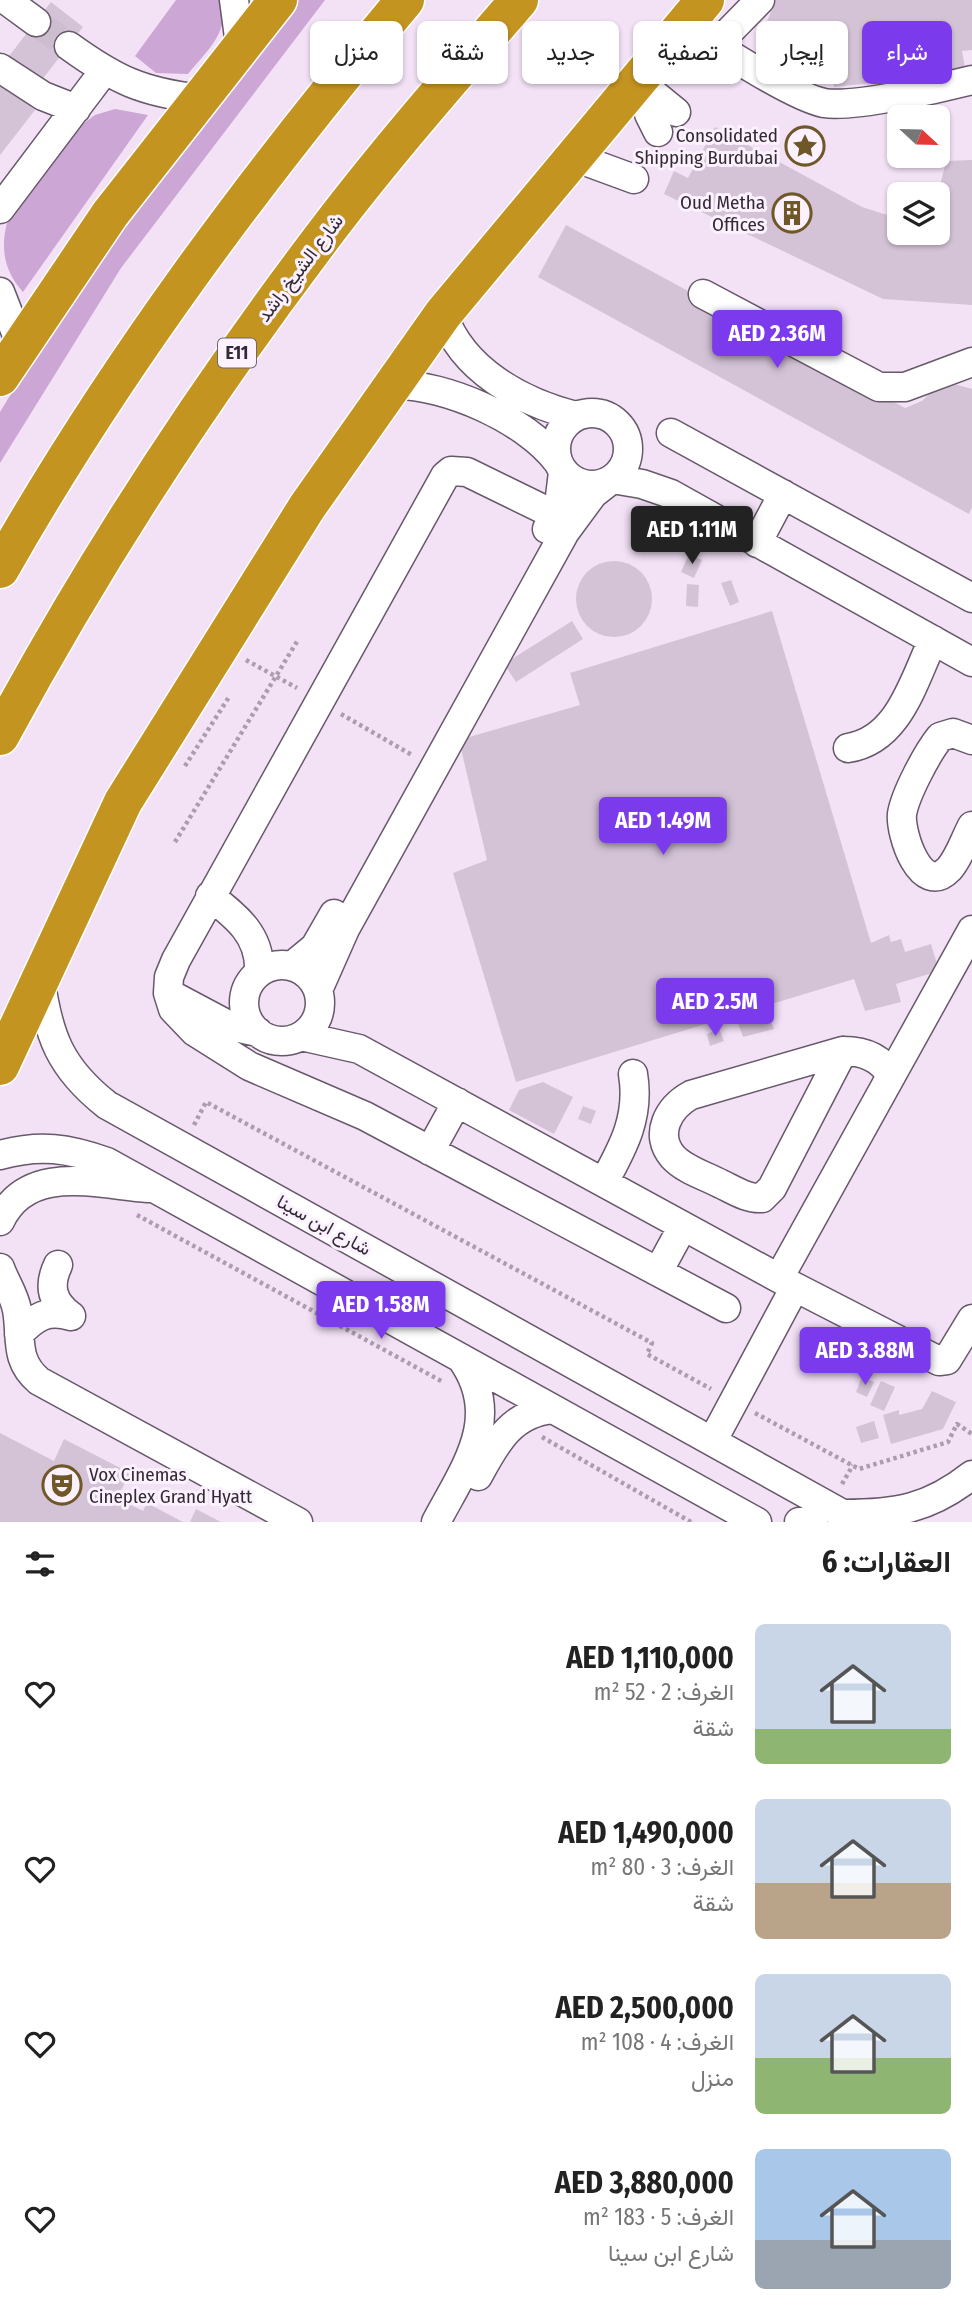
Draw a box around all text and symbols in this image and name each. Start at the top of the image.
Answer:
chip: منزل [310,21,403,84]
chip: شقة [417,21,508,84]
chip: جديد [522,21,619,84]
chip: تصفية [633,21,742,84]
chip: إيجار [756,21,848,84]
chip: شراء [862,21,952,84]
north arrow [887,105,950,168]
map controls [887,105,950,245]
place label: Consolidated Shipping Burdubai [635,124,778,169]
place icon: Consolidated Shipping Burdubai [784,125,826,167]
button: layers [887,182,950,245]
place label: Oud Metha Offices [680,191,765,236]
building icon: Oud Metha Offices [771,192,813,234]
street label: شارع الشيخ راشد [252,210,350,328]
pin: AED 2.36M [697,310,857,370]
text: AED 2.36M [728,319,826,347]
road number: E11 [218,338,256,368]
pin: AED 1.11M [612,506,772,566]
text: AED 1.11M [647,515,737,543]
pin: AED 1.49M [583,798,743,857]
text: AED 1.49M [615,806,711,834]
pin: AED 2.5M [643,978,787,1038]
text: AED 2.5M [672,987,758,1015]
street label: شارع ابن سينا [272,1190,375,1261]
pin: AED 1.58M [301,1282,461,1341]
text: AED 1.58M [332,1290,430,1318]
pin: AED 3.88M [785,1328,945,1387]
text: AED 3.88M [816,1336,914,1364]
place label: Vox Cinemas Cineplex Grand Hyatt [89,1463,253,1508]
theatre icon: Vox Cinemas Cineplex Grand Hyatt [41,1464,83,1506]
text: العقارات: 6 [822,1544,951,1580]
icon: filters [21,1545,59,1583]
text: AED 1,110,000 [566,1640,734,1676]
icon: home [811,1652,895,1736]
icon: heart [21,1675,59,1713]
text: الغرف: 2 · 52 m² [594,1678,734,1706]
text: شقة [692,1714,734,1742]
text: AED 1,490,000 [558,1815,734,1851]
icon: home [811,1827,895,1911]
icon: heart [21,1850,59,1888]
text: الغرف: 3 · 80 m² [590,1853,734,1881]
text: شقة [692,1889,734,1917]
text: AED 2,500,000 [555,1990,734,2026]
icon: home [811,2002,895,2086]
icon: heart [21,2025,59,2063]
text: الغرف: 4 · 108 m² [581,2028,734,2056]
text: منزل [691,2064,734,2092]
text: AED 3,880,000 [555,2165,734,2201]
icon: home [811,2177,895,2261]
icon: heart [21,2200,59,2238]
text: الغرف: 5 · 183 m² [583,2203,734,2231]
text: شارع ابن سينا [608,2239,734,2267]

